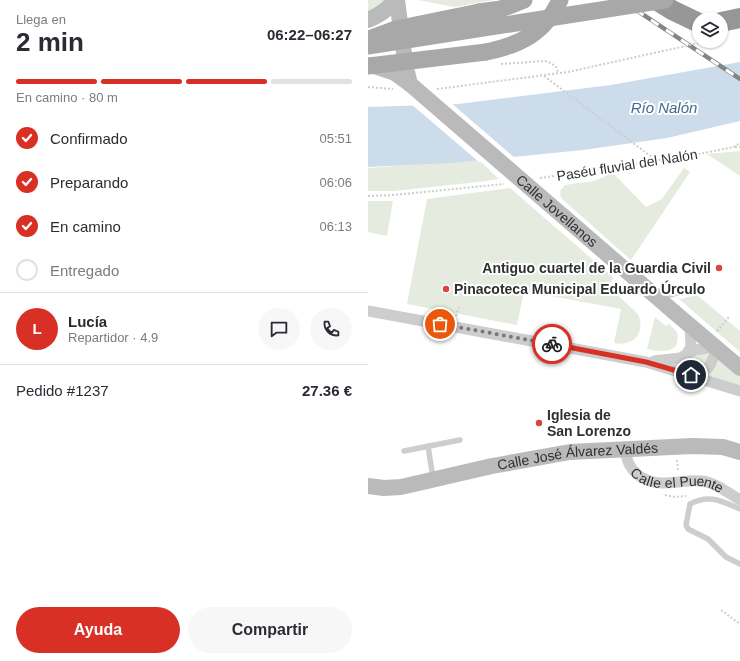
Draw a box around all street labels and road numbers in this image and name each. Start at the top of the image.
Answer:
street label: Paséu fluvial del Nalón [555,146,699,184]
street label: Calle Jovellanos [513,171,601,250]
street label: Calle José Álvarez Valdés [496,440,658,473]
street label: Calle el Puente [627,464,726,496]

